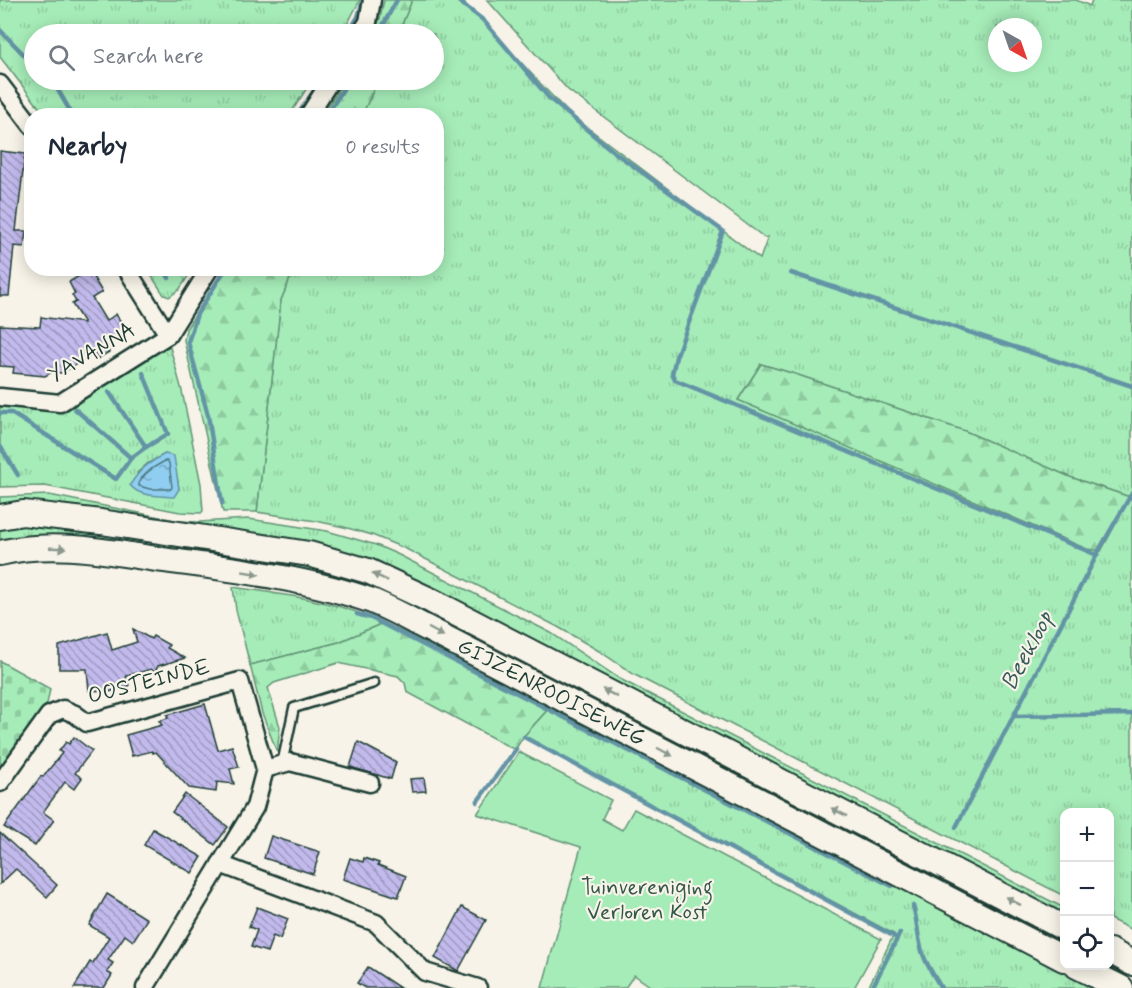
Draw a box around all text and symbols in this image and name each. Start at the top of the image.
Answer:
north arrow [988,18,1042,72]
search box [24,24,444,90]
icon: search [45,41,78,74]
text: Search here [93,43,204,71]
text: Nearby [48,130,127,164]
text: 0 results [346,134,420,161]
street label: YAVANNA [43,317,141,389]
one-way arrow [49,543,68,552]
one-way arrow [242,569,261,578]
one-way arrow [372,572,389,581]
water label: Beekloop [994,605,1062,696]
one-way arrow [427,628,444,637]
street label: GIJZENROOISEWEG [452,632,650,753]
street label: OOSTEINDE [85,653,213,711]
one-way arrow [601,688,618,698]
one-way arrow [656,747,673,756]
one-way arrow [831,807,848,816]
map controls [1060,808,1114,970]
button: + [1060,808,1114,862]
button: − [1060,862,1114,916]
park label: Tuinvereniging Verloren Kost [581,874,713,927]
one-way arrow [1004,896,1021,906]
button: locate [1060,916,1114,970]

